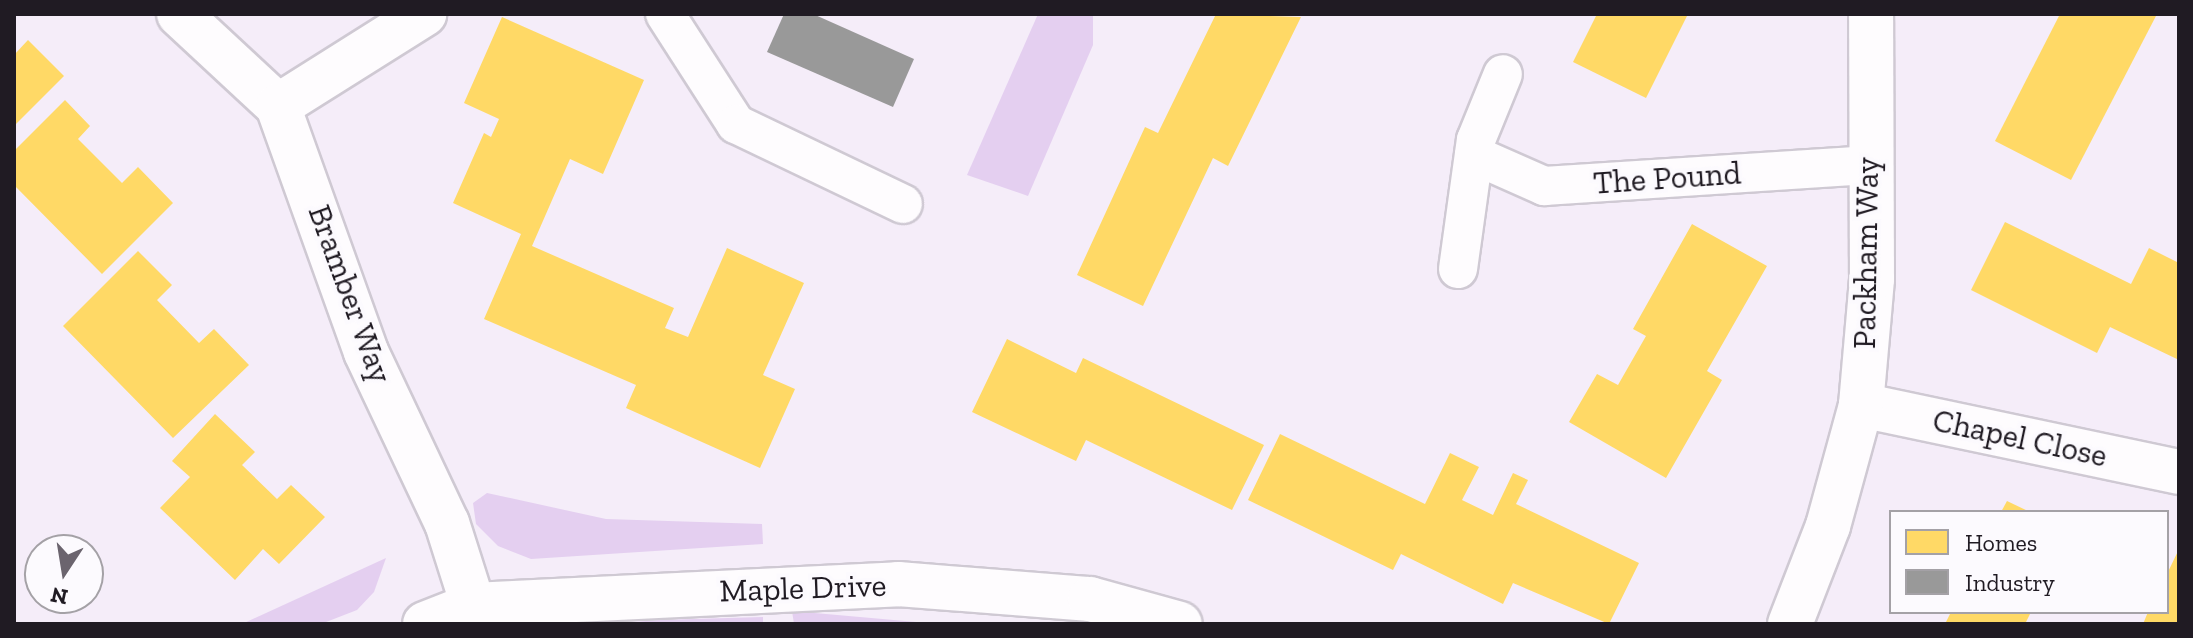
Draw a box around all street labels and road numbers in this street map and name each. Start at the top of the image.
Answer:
street label: The Pound [1592,154,1742,202]
street label: Packham Way [1845,156,1887,350]
street label: Bramber Way [300,199,400,389]
street label: Chapel Close [1929,401,2111,475]
street label: Maple Drive [719,566,887,610]

